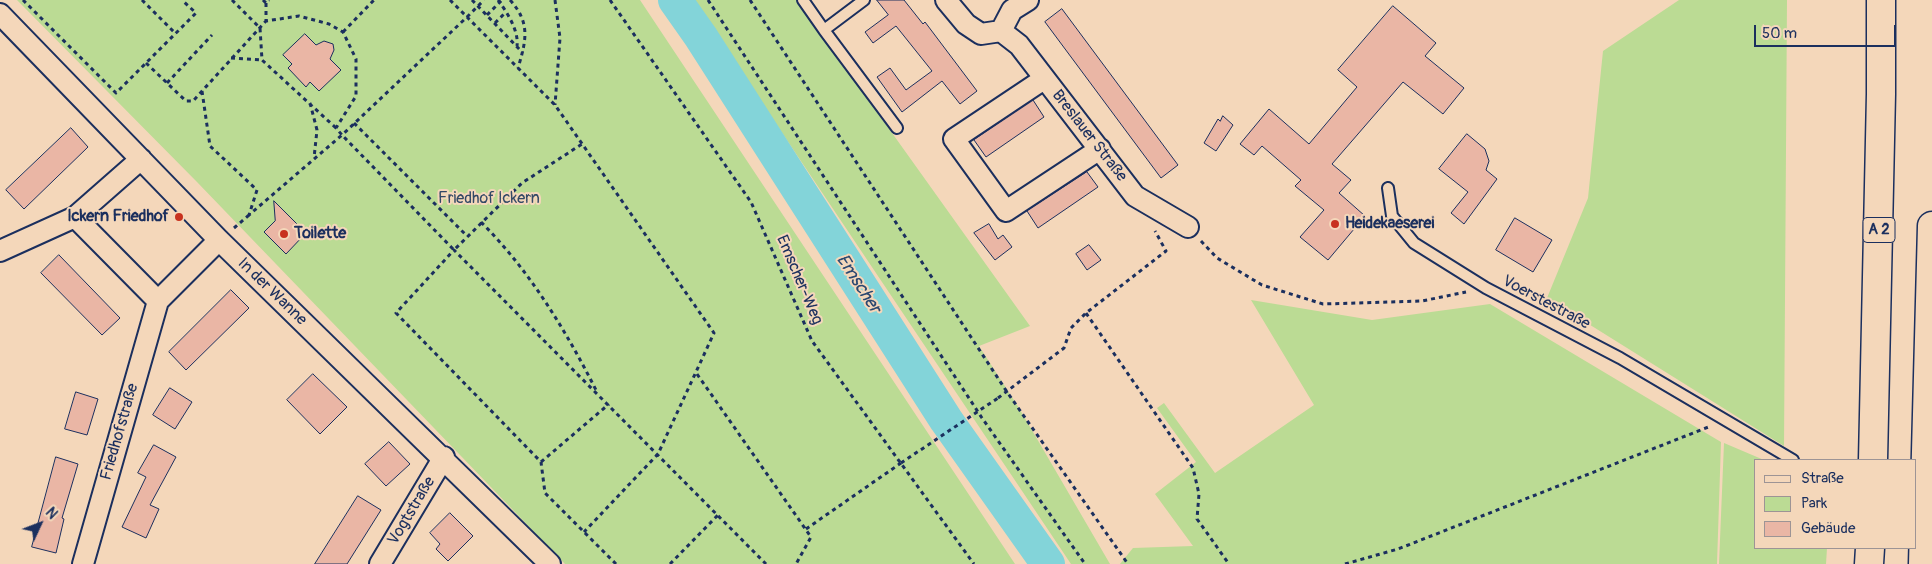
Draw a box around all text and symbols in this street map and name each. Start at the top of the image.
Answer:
scale bar [1757,15,1900,47]
text: 50 m [1762,24,1797,43]
street label: Breslauer Straße [1047,86,1131,186]
park label: Friedhof Ickern [438,189,540,209]
place label: Ickern Friedhof [67,207,169,227]
marker: Ickern Friedhof [173,211,185,223]
place label: Heidekaeserei [1345,214,1434,234]
marker: Heidekaeserei [1329,218,1341,230]
road number: A 2 [1863,218,1895,242]
place label: Toilette [294,224,346,244]
marker: Toilette [278,228,290,240]
street label: Emscher-Weg [772,232,826,328]
water label: Emscher [831,250,885,318]
street label: In der Wanne [233,254,311,330]
street label: Voerstestraße [1499,272,1593,334]
street label: Friedhofstraße [97,381,143,483]
legend [1754,459,1917,549]
text: Straße [1801,469,1844,488]
street label: Vogtstraße [384,473,440,549]
text: Park [1801,494,1827,513]
north arrow [15,499,65,549]
text: N [42,504,61,523]
text: Gebäude [1801,519,1855,538]

